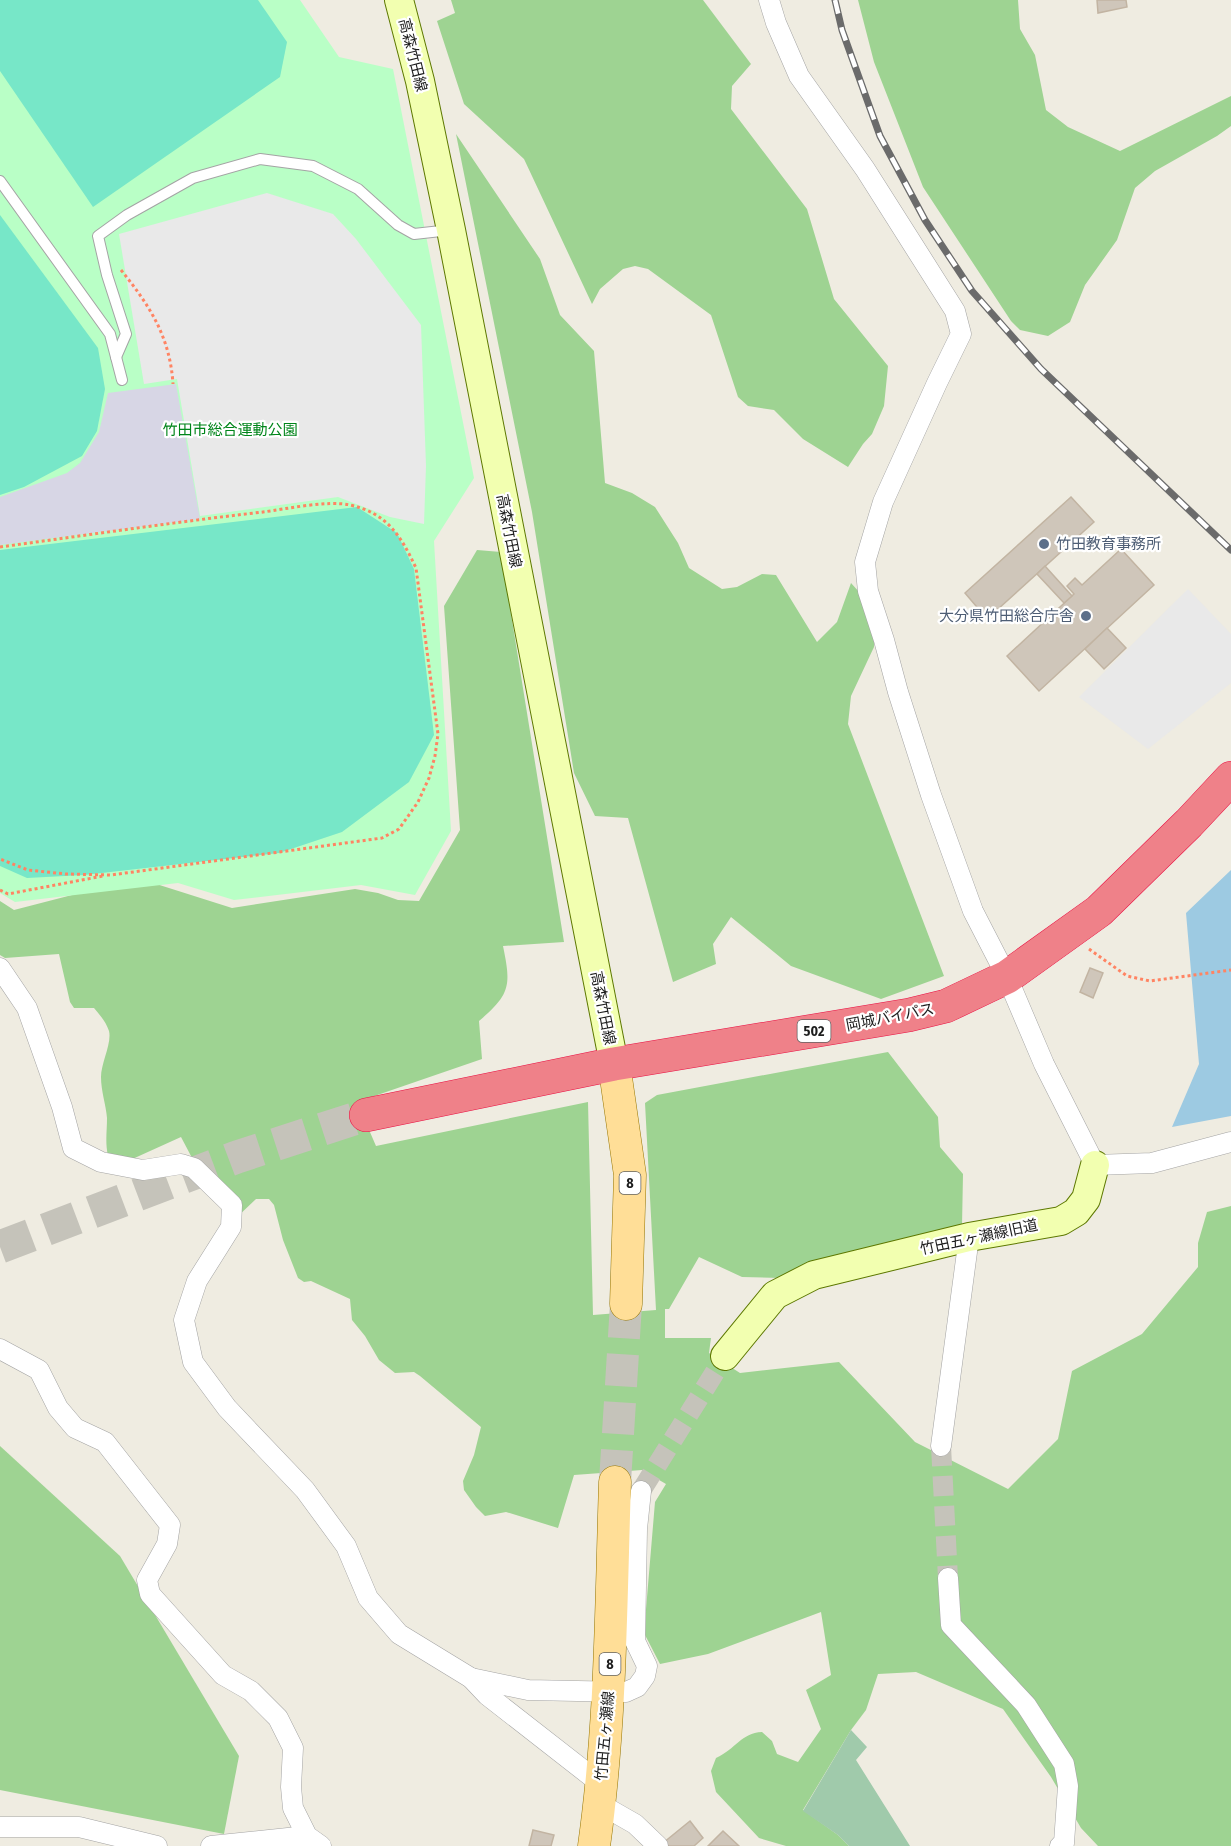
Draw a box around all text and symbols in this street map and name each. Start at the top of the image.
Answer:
street label: 高森竹田線 [395,16,431,94]
park label: 竹田市総合運動公園 [162,421,298,439]
street label: 高森竹田線 [493,492,525,570]
place label: 竹田教育事務所 [1056,535,1161,553]
marker: 竹田教育事務所 [1037,537,1051,551]
place label: 大分県竹田総合庁舎 [939,607,1074,625]
marker: 大分県竹田総合庁舎 [1079,609,1093,623]
street label: 高森竹田線 [587,969,619,1047]
street label: 岡城バイパス [844,1000,936,1034]
road number: 502 [798,1020,830,1042]
road number: 8 [620,1172,640,1194]
street label: 竹田五ヶ瀬線旧道 [918,1216,1040,1258]
road number: 8 [600,1653,620,1675]
street label: 竹田五ヶ瀬線 [592,1690,618,1782]

